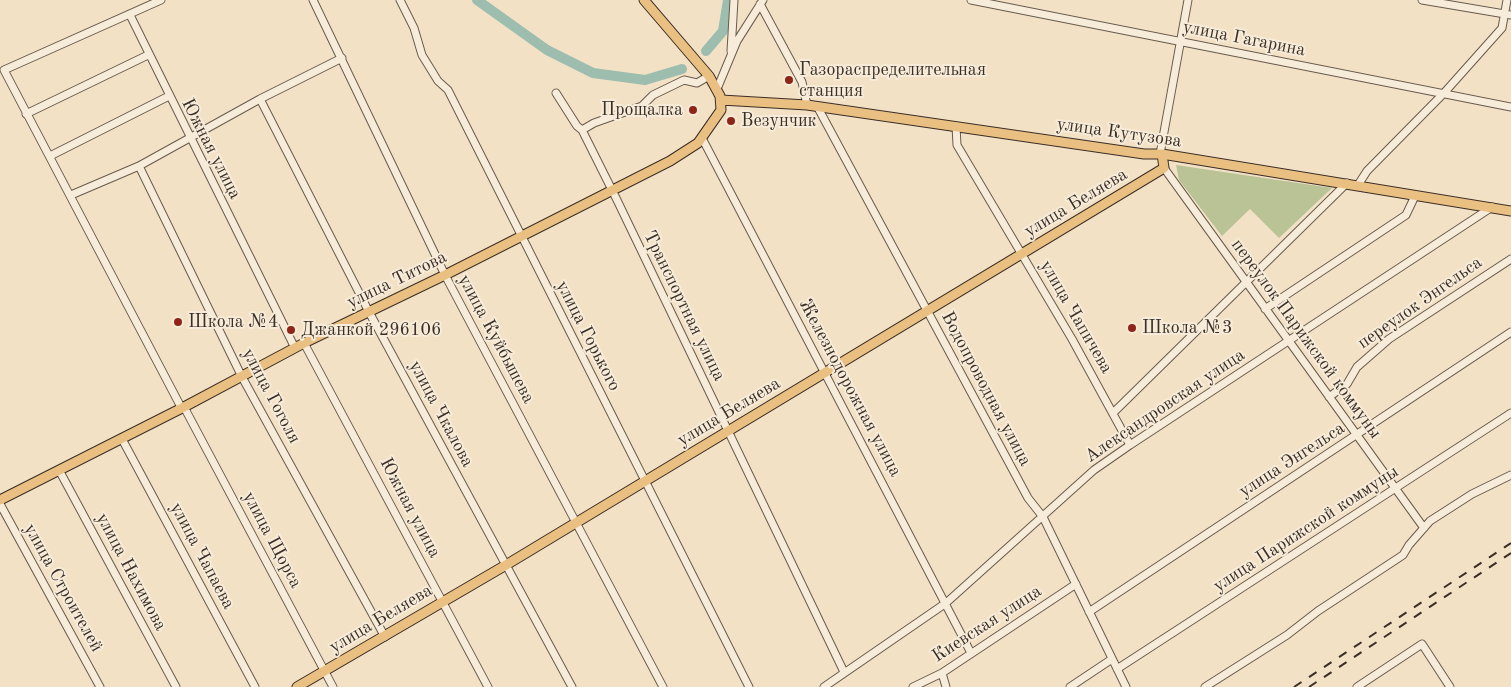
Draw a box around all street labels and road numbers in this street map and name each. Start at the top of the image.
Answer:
street label: улица Гагарина [1181,17,1307,61]
street label: Южная улица [176,95,246,203]
street label: улица Кутузова [1055,114,1183,152]
street label: улица Беляева [1021,164,1131,242]
street label: Транспортная улица [638,227,730,385]
street label: переулок Парижской коммуны [1226,235,1386,443]
street label: улица Титова [343,246,451,314]
street label: переулок Энгельса [1354,252,1486,354]
street label: улица Чапичева [1035,256,1117,378]
street label: улица Куйбышева [453,271,539,407]
street label: улица Горького [551,277,625,395]
street label: Железнодорожная улица [794,296,906,480]
street label: Водопроводная улица [936,308,1036,470]
street label: Александровская улица [1081,344,1249,468]
street label: улица Гоголя [237,345,305,447]
street label: улица Чкалова [404,357,478,471]
street label: улица Беляева [674,373,784,451]
street label: улица Энгельса [1235,418,1349,502]
street label: Южная улица [375,454,445,562]
street label: улица Парижской коммуны [1209,461,1403,597]
street label: улица Щорса [238,488,306,592]
street label: улица Чапаева [165,499,239,613]
street label: улица Нахимова [91,510,171,634]
street label: улица Строителей [19,520,107,656]
street label: улица Беляева [326,580,436,658]
street label: Киевская улица [928,581,1046,667]

